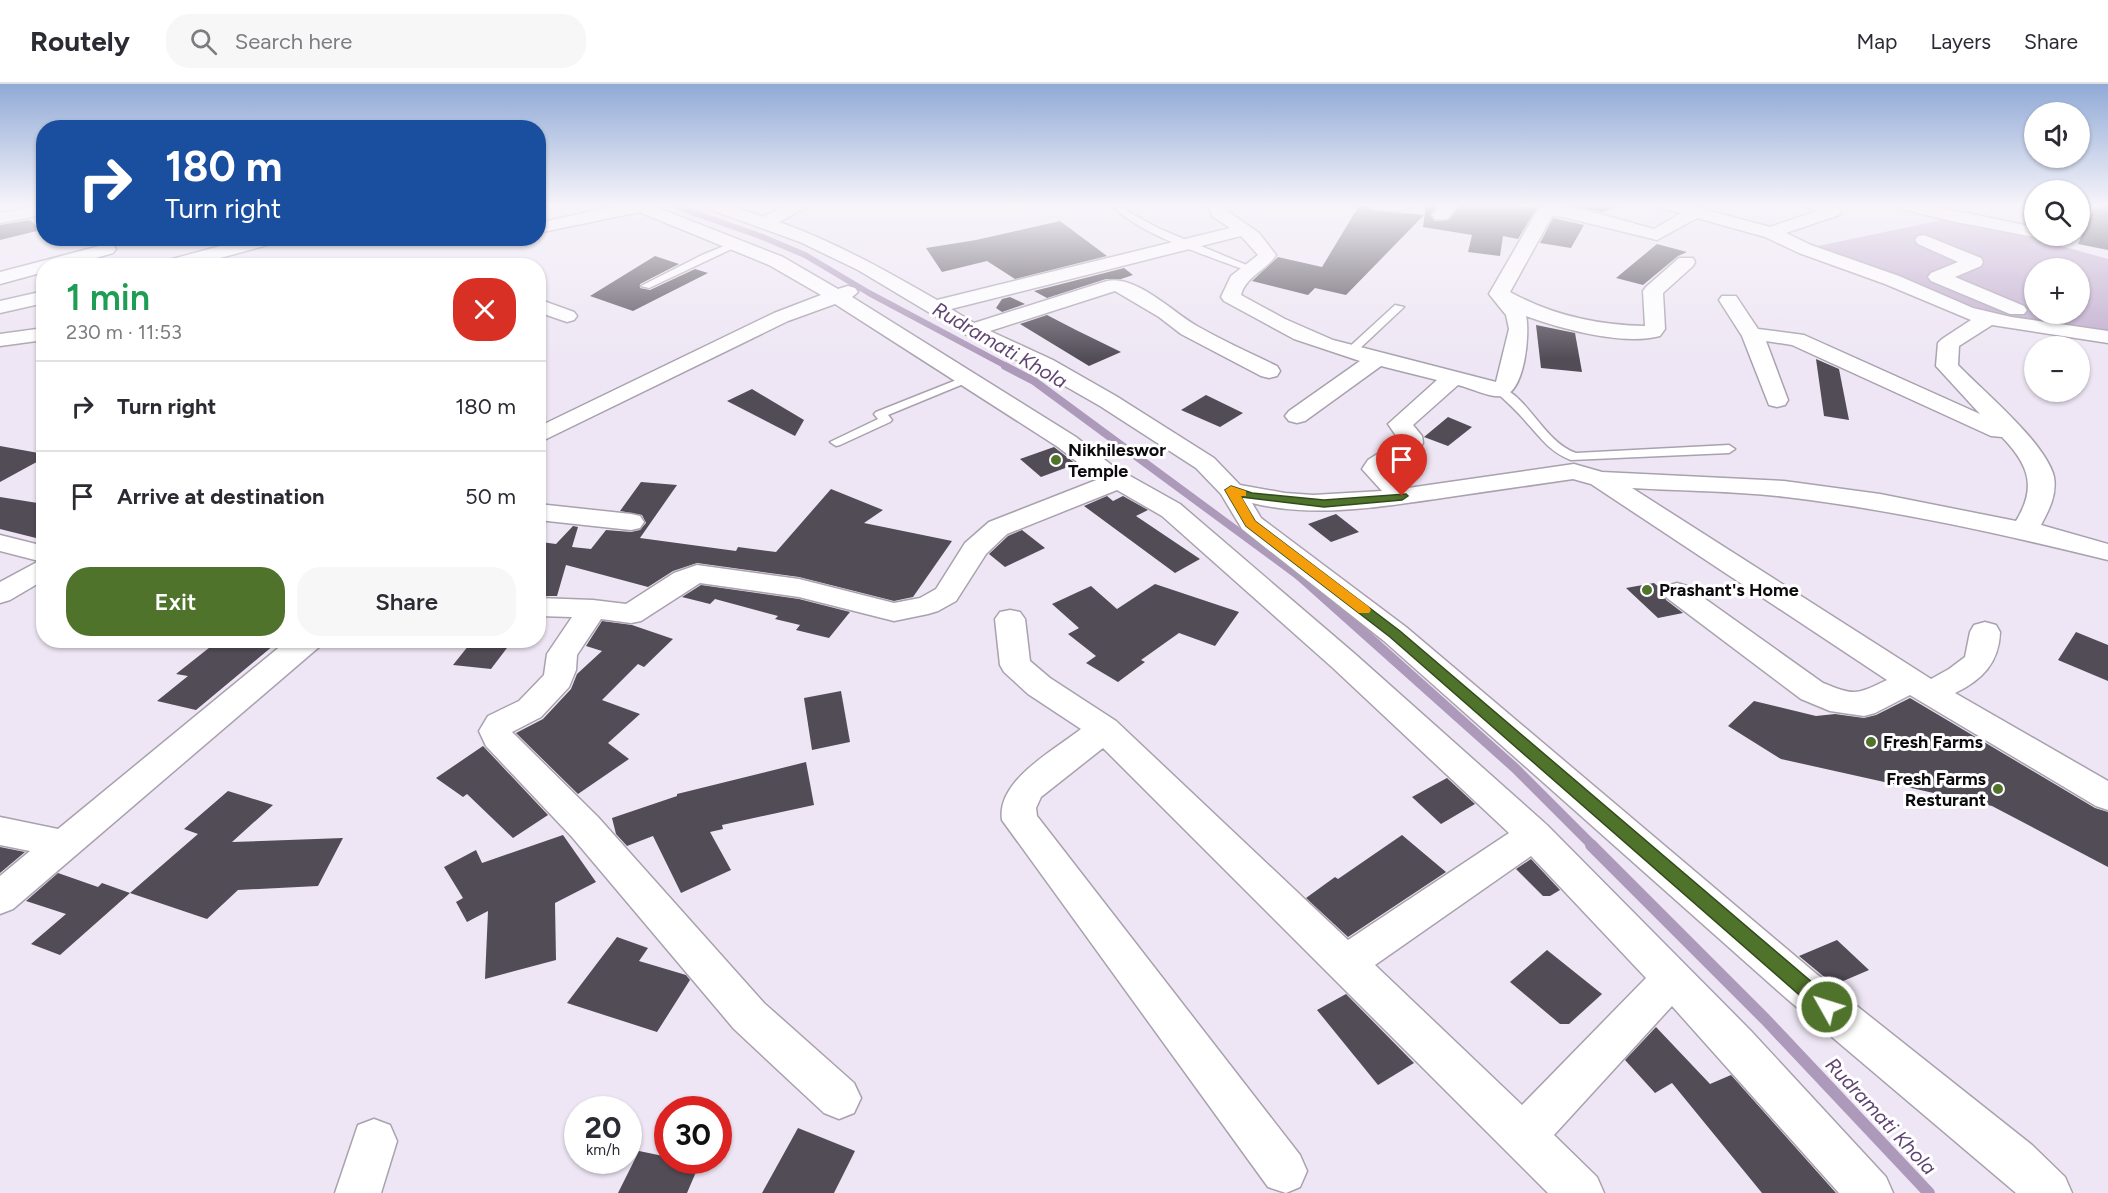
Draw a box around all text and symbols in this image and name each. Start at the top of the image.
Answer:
search box [166,14,586,68]
text: Routely [30,24,130,58]
icon: search [187,25,220,58]
text: Search here [235,28,352,55]
text: Map [1857,29,1897,54]
text: Layers [1930,29,1991,54]
text: Share [2024,29,2078,54]
map controls [2024,102,2090,402]
button: sound [2024,102,2090,168]
text: 180 m [165,141,282,192]
icon: right [66,144,144,222]
button: search [2024,180,2090,246]
text: Turn right [165,192,281,225]
button: + [2024,258,2090,324]
text: 1 min [66,276,150,319]
button: close [453,278,516,341]
water label: Rudramati Khola [929,297,1072,393]
text: 230 m · 11:53 [66,320,182,344]
button: − [2024,336,2090,402]
icon: right [66,390,99,423]
text: Turn right [117,393,216,420]
text: 180 m [455,393,516,420]
pin [1376,434,1427,496]
place label: Nikhileswor Temple [1068,439,1166,482]
icon: arrive [1385,443,1418,476]
marker: Nikhileswor Temple [1049,453,1063,467]
icon: arrive [66,480,99,513]
text: Arrive at destination [117,483,325,510]
text: 50 m [465,483,516,510]
button: Exit [66,567,285,636]
button: Share [297,567,516,636]
place label: Prashant's Home [1659,579,1799,601]
marker: Prashant's Home [1640,583,1654,597]
place label: Fresh Farms [1883,731,1983,753]
marker: Fresh Farms [1864,735,1878,749]
place label: Fresh Farms Resturant [1886,768,1987,811]
marker: Fresh Farms Resturant [1991,782,2005,796]
position arrow [1795,975,1859,1039]
water label: Rudramati Khola [1821,1053,1942,1180]
speed limit sign: 30 [654,1096,732,1174]
text: 20 [585,1109,621,1146]
text: km/h [586,1141,620,1159]

